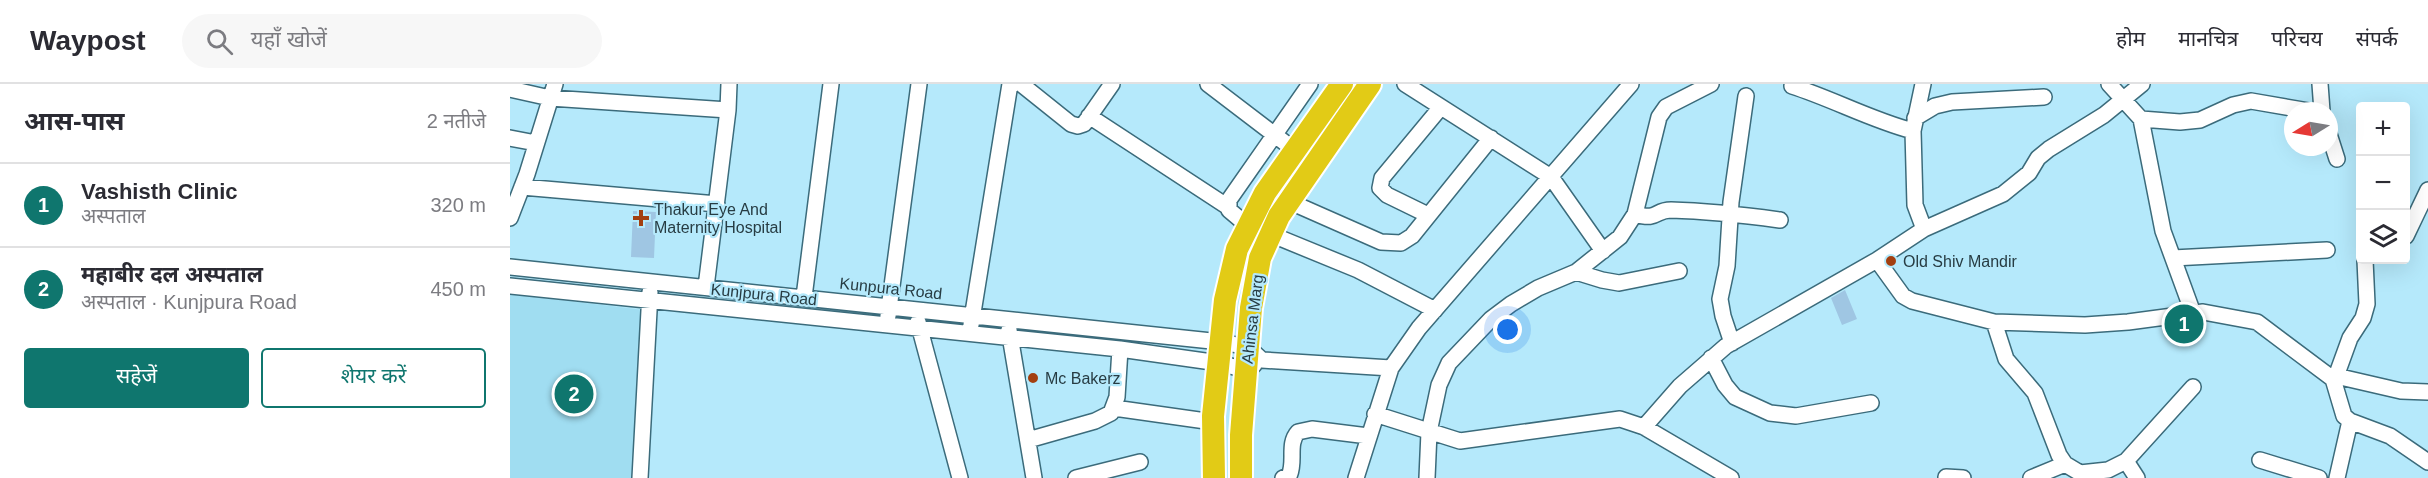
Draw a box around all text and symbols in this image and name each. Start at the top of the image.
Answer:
search box [182,14,602,68]
text: Waypost [30,25,146,56]
icon: search [203,25,236,58]
text: यहाँ खोजें [251,27,327,52]
text: होम [2116,27,2145,50]
text: मानचित्र [2178,27,2238,50]
text: परिचय [2271,27,2323,50]
text: संपर्क [2356,27,2398,50]
north arrow [2284,102,2338,156]
map controls [2356,102,2410,264]
button: + [2356,102,2410,156]
text: आस-पास [24,106,124,136]
text: 2 नतीजे [427,110,486,132]
button: − [2356,156,2410,210]
text: Vashisth Clinic [81,179,238,204]
text: 1 [38,194,49,216]
text: 320 m [430,194,486,216]
place label: Thakur Eye And Maternity Hospital [654,201,782,236]
text: अस्पताल [81,205,146,227]
marker: Thakur Eye And Maternity Hospital [632,209,650,227]
button: layers [2356,210,2410,264]
place label: Old Shiv Mandir [1903,253,2017,270]
marker: Old Shiv Mandir [1884,254,1898,268]
text: महाबीर दल अस्पताल [81,262,263,287]
street label: Ahinsa Marg [1239,273,1266,365]
street label: Kunpura Road [839,275,943,302]
text: 2 [38,278,49,300]
text: 450 m [430,278,486,300]
street label: Kunjpura Road [710,280,818,309]
text: अस्पताल · Kunjpura Road [81,291,297,313]
pin: 1 [2164,302,2204,346]
your location [1493,315,1522,344]
button: सहेजें [24,348,249,408]
button: शेयर करें [261,348,486,408]
place label: Mc Bakerz [1045,370,1121,387]
marker: Mc Bakerz [1026,371,1040,385]
pin: 2 [554,372,594,416]

